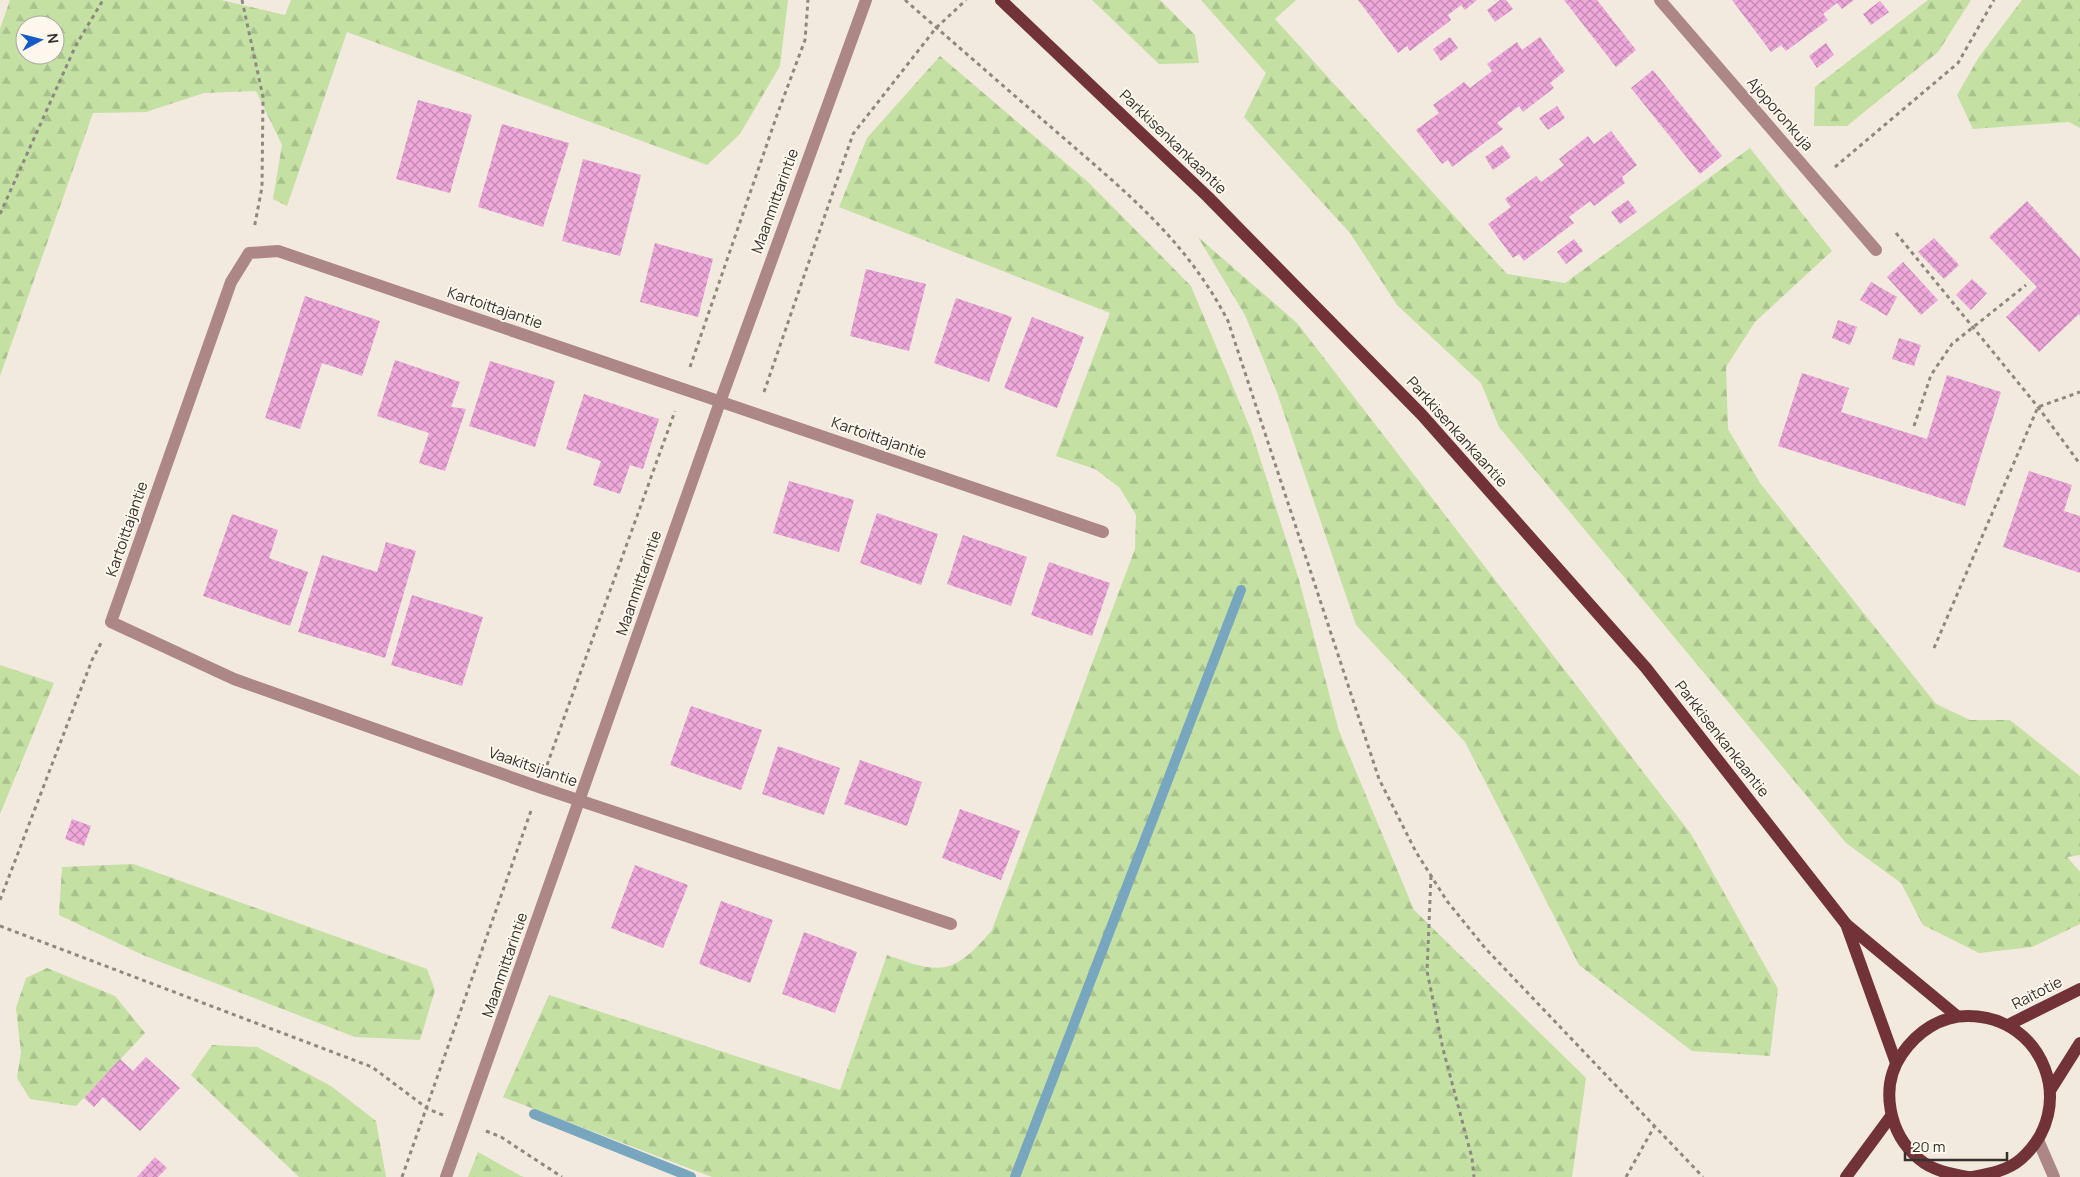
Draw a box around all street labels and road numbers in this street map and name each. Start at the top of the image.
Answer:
street label: Ajoporonkuja [1742,72,1818,155]
street label: Parkkisenkankaantie [1115,85,1232,199]
street label: Maanmittarintie [746,145,803,256]
street label: Kartoittajantie [445,281,546,334]
street label: Parkkisenkankaantie [1402,372,1513,492]
street label: Kartoittajantie [829,411,930,464]
street label: Kartoittajantie [100,478,153,579]
street label: Maanmittarintie [611,527,666,638]
street label: Parkkisenkankaantie [1670,676,1775,801]
street label: Vaakitsijantie [486,742,581,792]
street label: Maanmittarintie [477,909,532,1020]
street label: Raitotie [2008,971,2066,1014]

